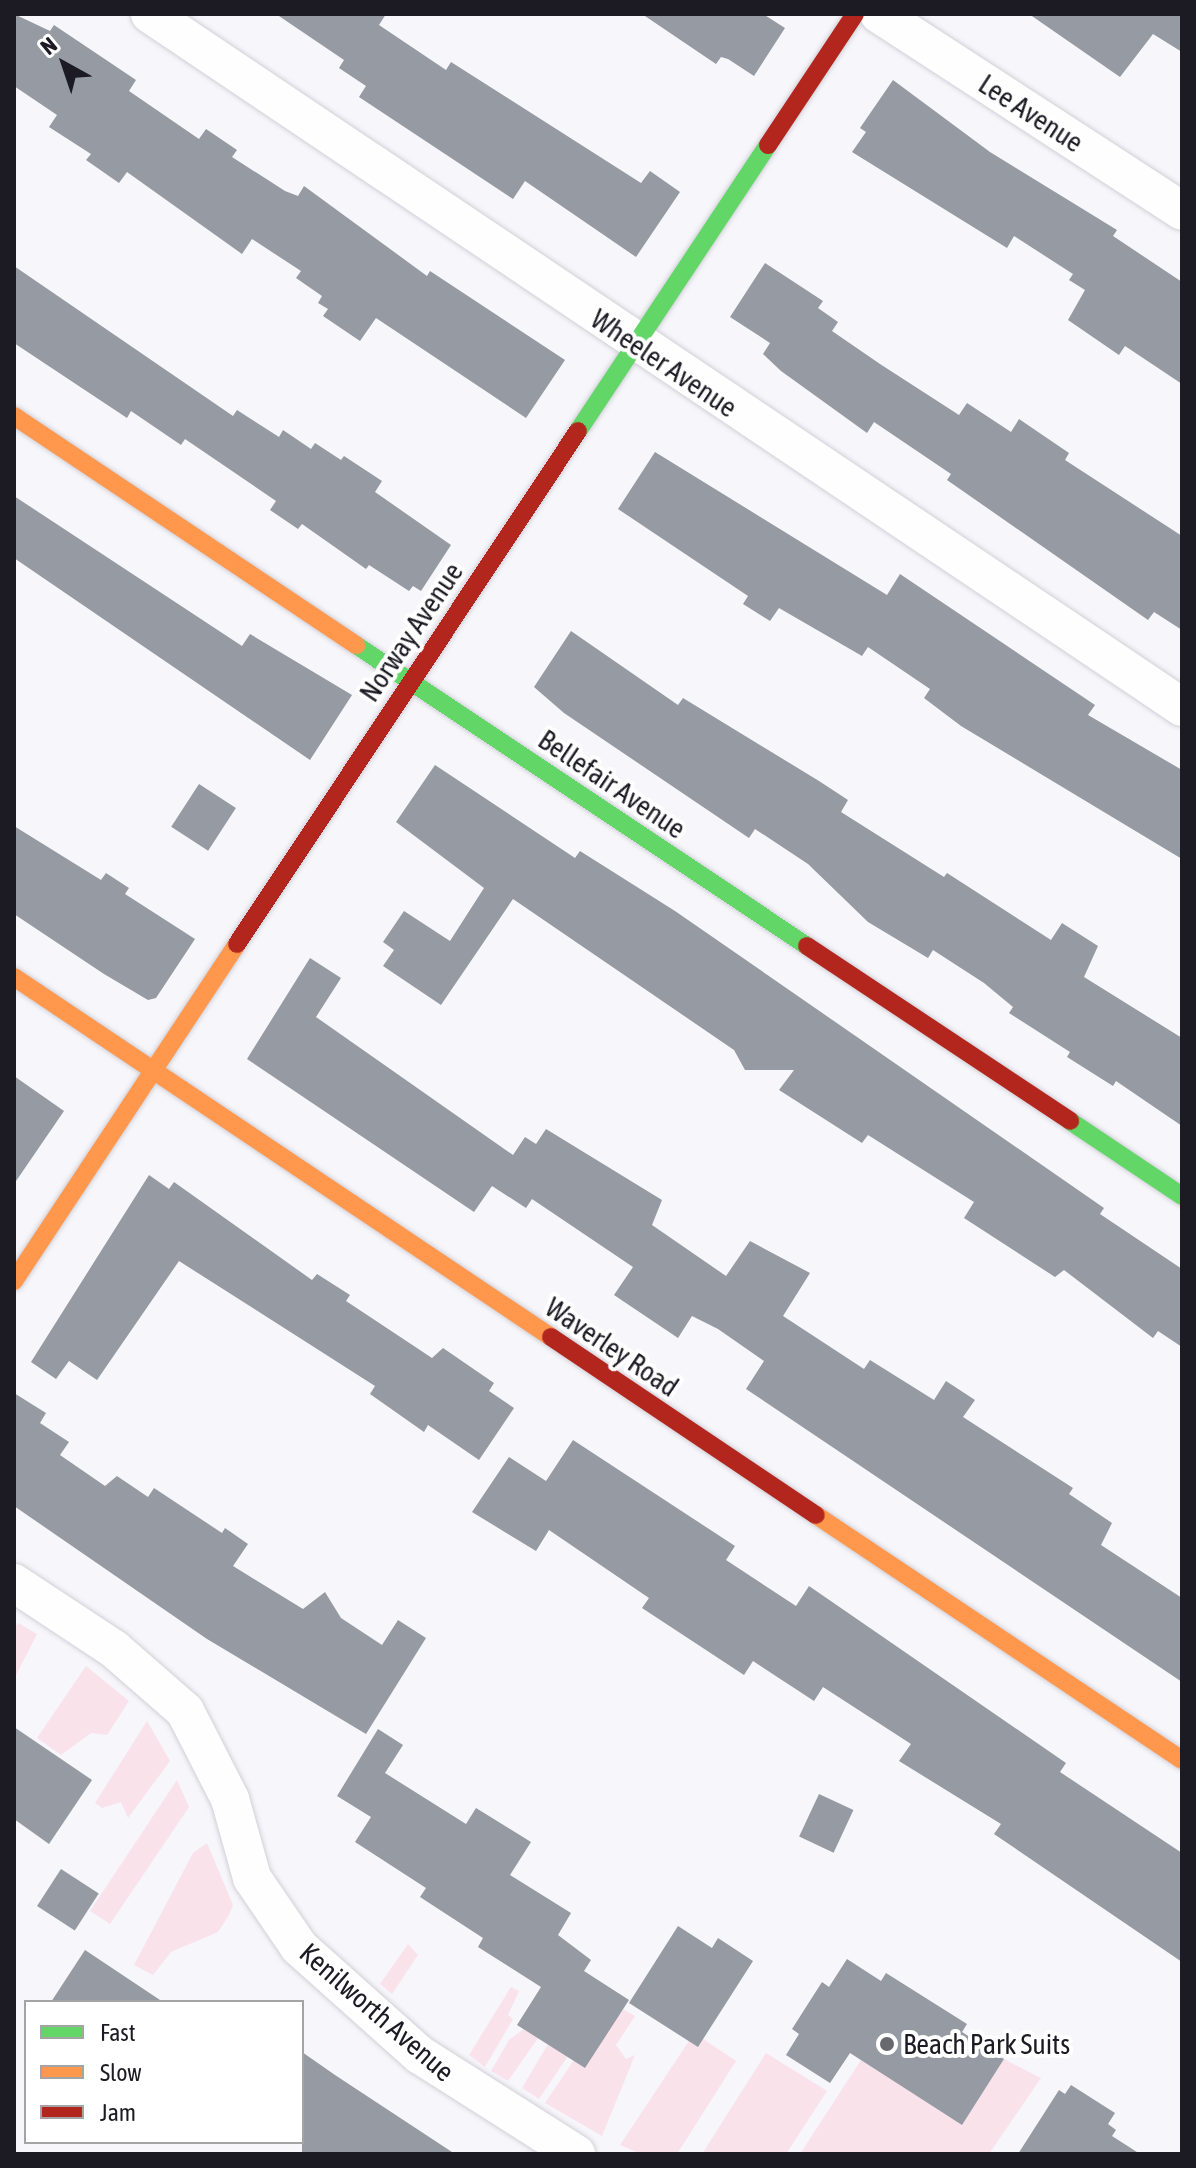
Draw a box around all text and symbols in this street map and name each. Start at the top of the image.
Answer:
north arrow [24,24,104,104]
text: N [35,31,62,60]
street label: Lee Avenue [973,67,1089,159]
street label: Wheeler Avenue [585,302,743,424]
street label: Norway Avenue [352,556,470,708]
street label: Bellefair Avenue [532,723,692,845]
street label: Waverley Road [539,1290,685,1404]
street label: Kenilworth Avenue [293,1936,461,2088]
legend [24,2000,304,2144]
text: Fast [100,2019,136,2046]
place label: Beach Park Suits [903,2027,1070,2061]
marker: Beach Park Suits [878,2035,896,2053]
text: Slow [100,2059,142,2086]
text: Jam [100,2099,136,2126]

